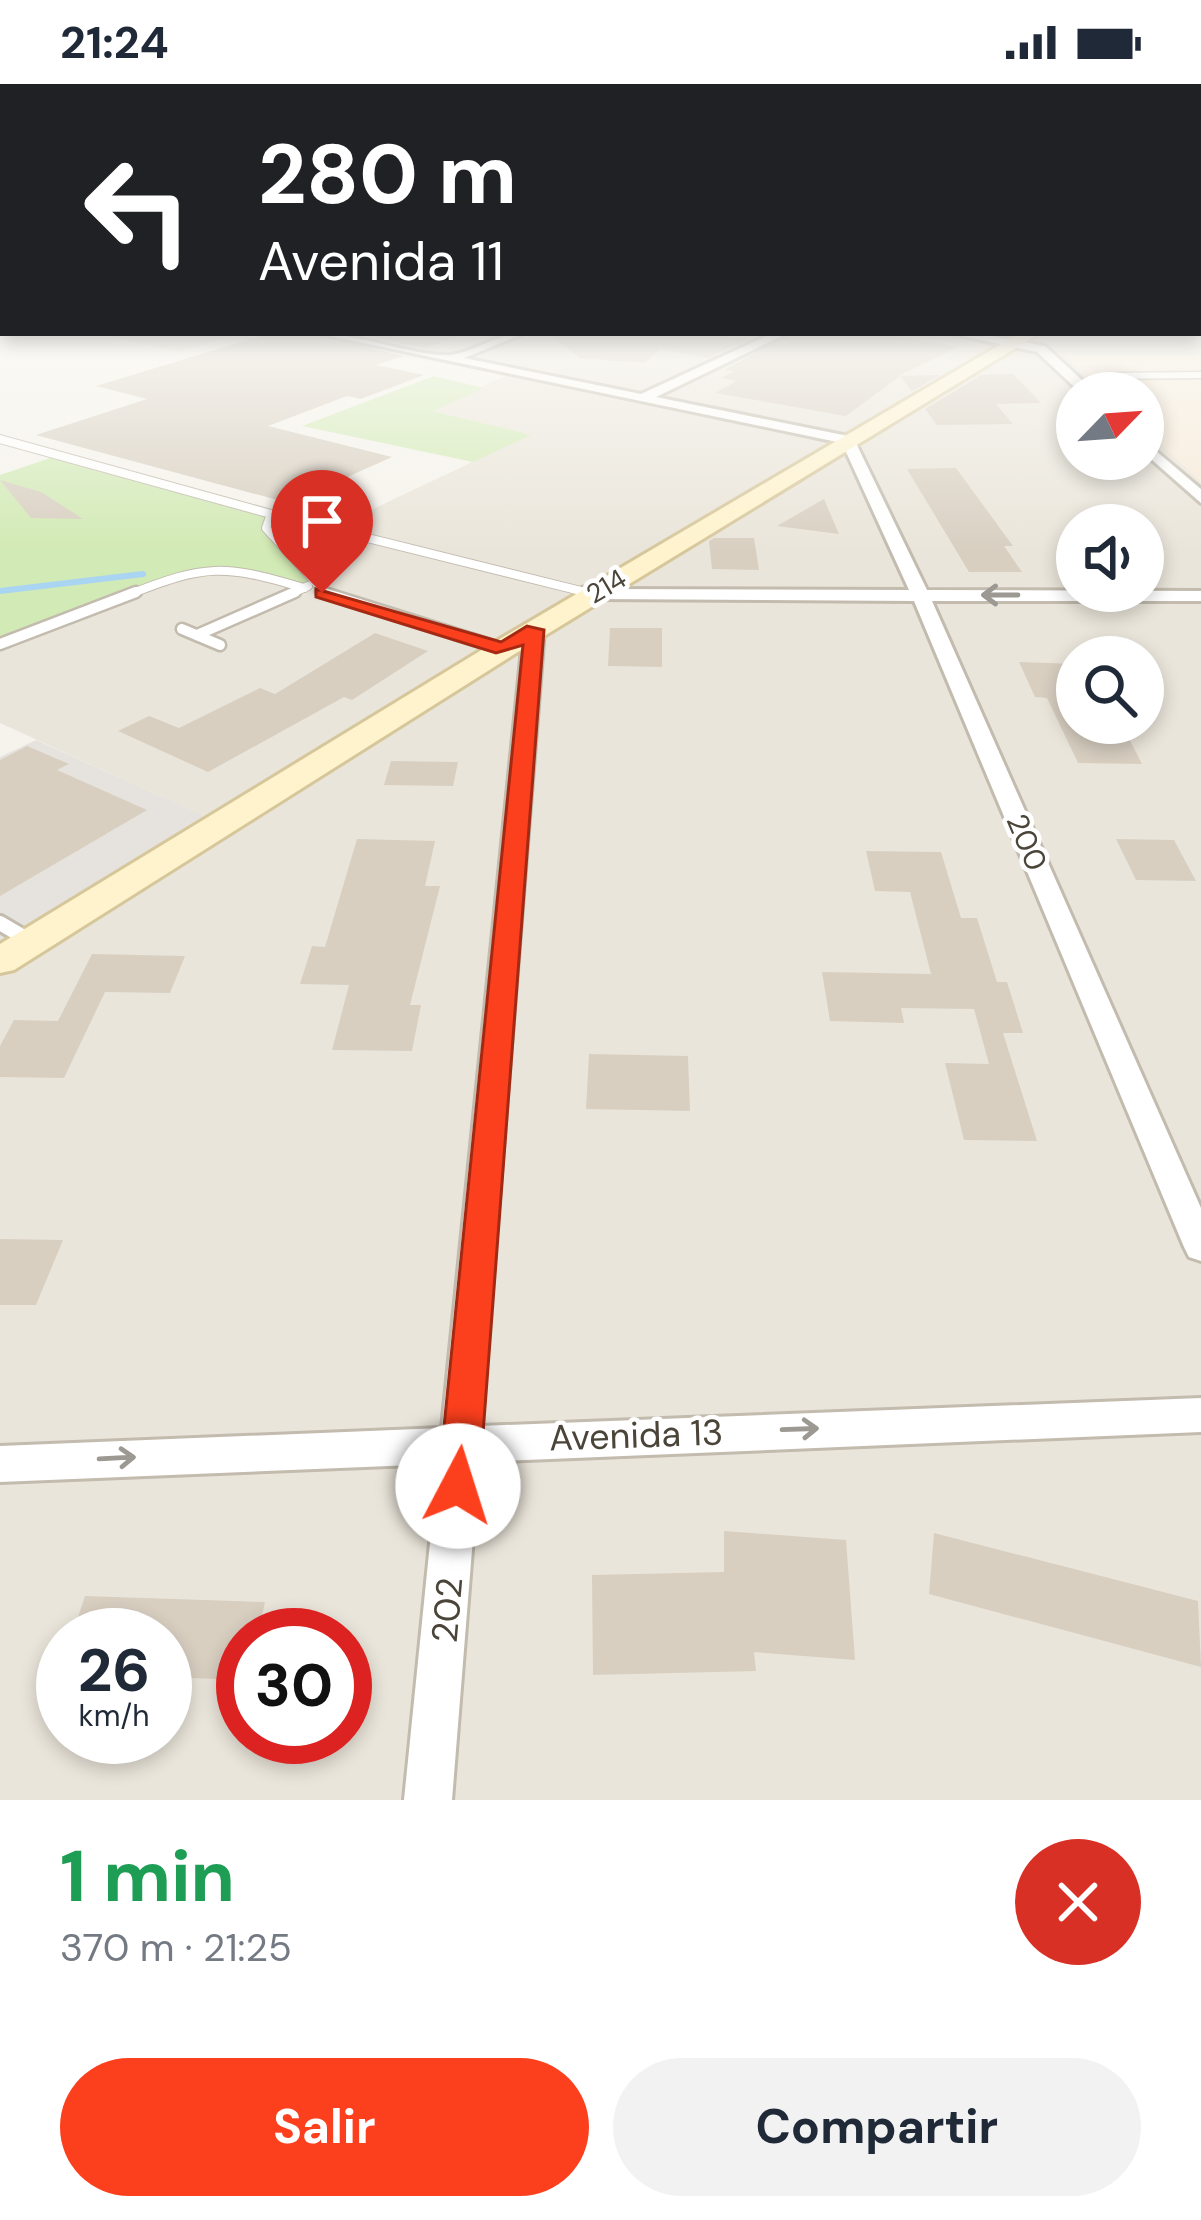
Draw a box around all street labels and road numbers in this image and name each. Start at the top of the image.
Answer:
street label: 214 [580,561,632,611]
street label: 200 [998,808,1056,876]
street label: Avenida 13 [548,1408,724,1462]
street label: 202 [421,1575,473,1645]

